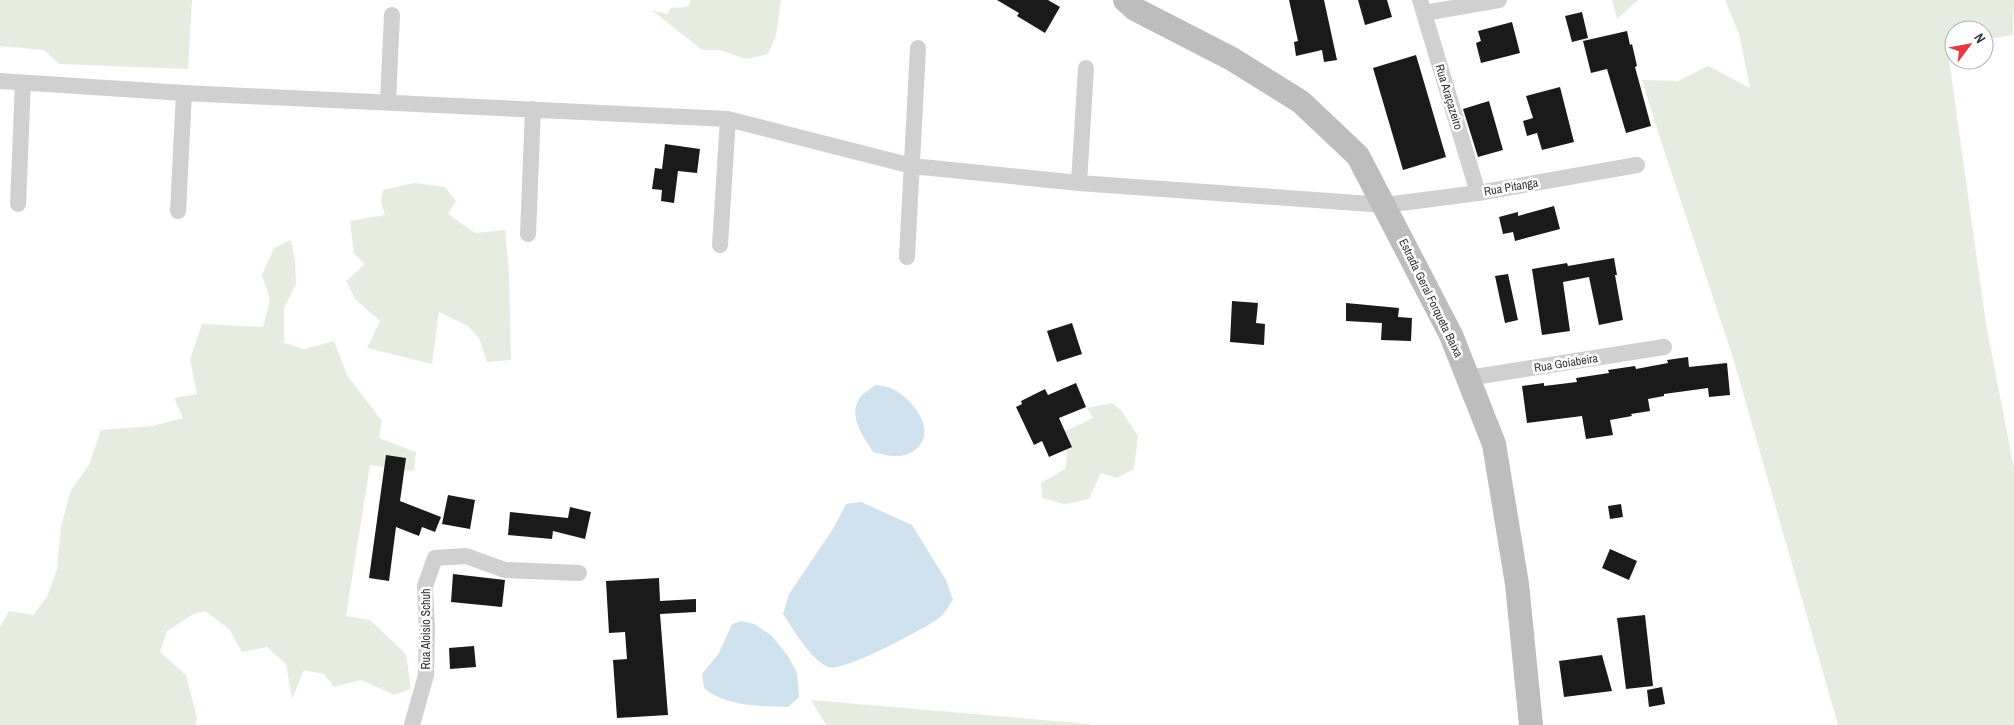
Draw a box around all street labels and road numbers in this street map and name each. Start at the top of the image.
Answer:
street label: Rua Araçazeiro [1431,62,1467,132]
street label: Rua Pitanga [1483,174,1540,200]
street label: Estrada Geral Forqueta Baixa [1395,236,1467,361]
street label: Rua Goiabeira [1533,350,1600,376]
street label: Rua Aloisio Schuh [418,589,434,669]

